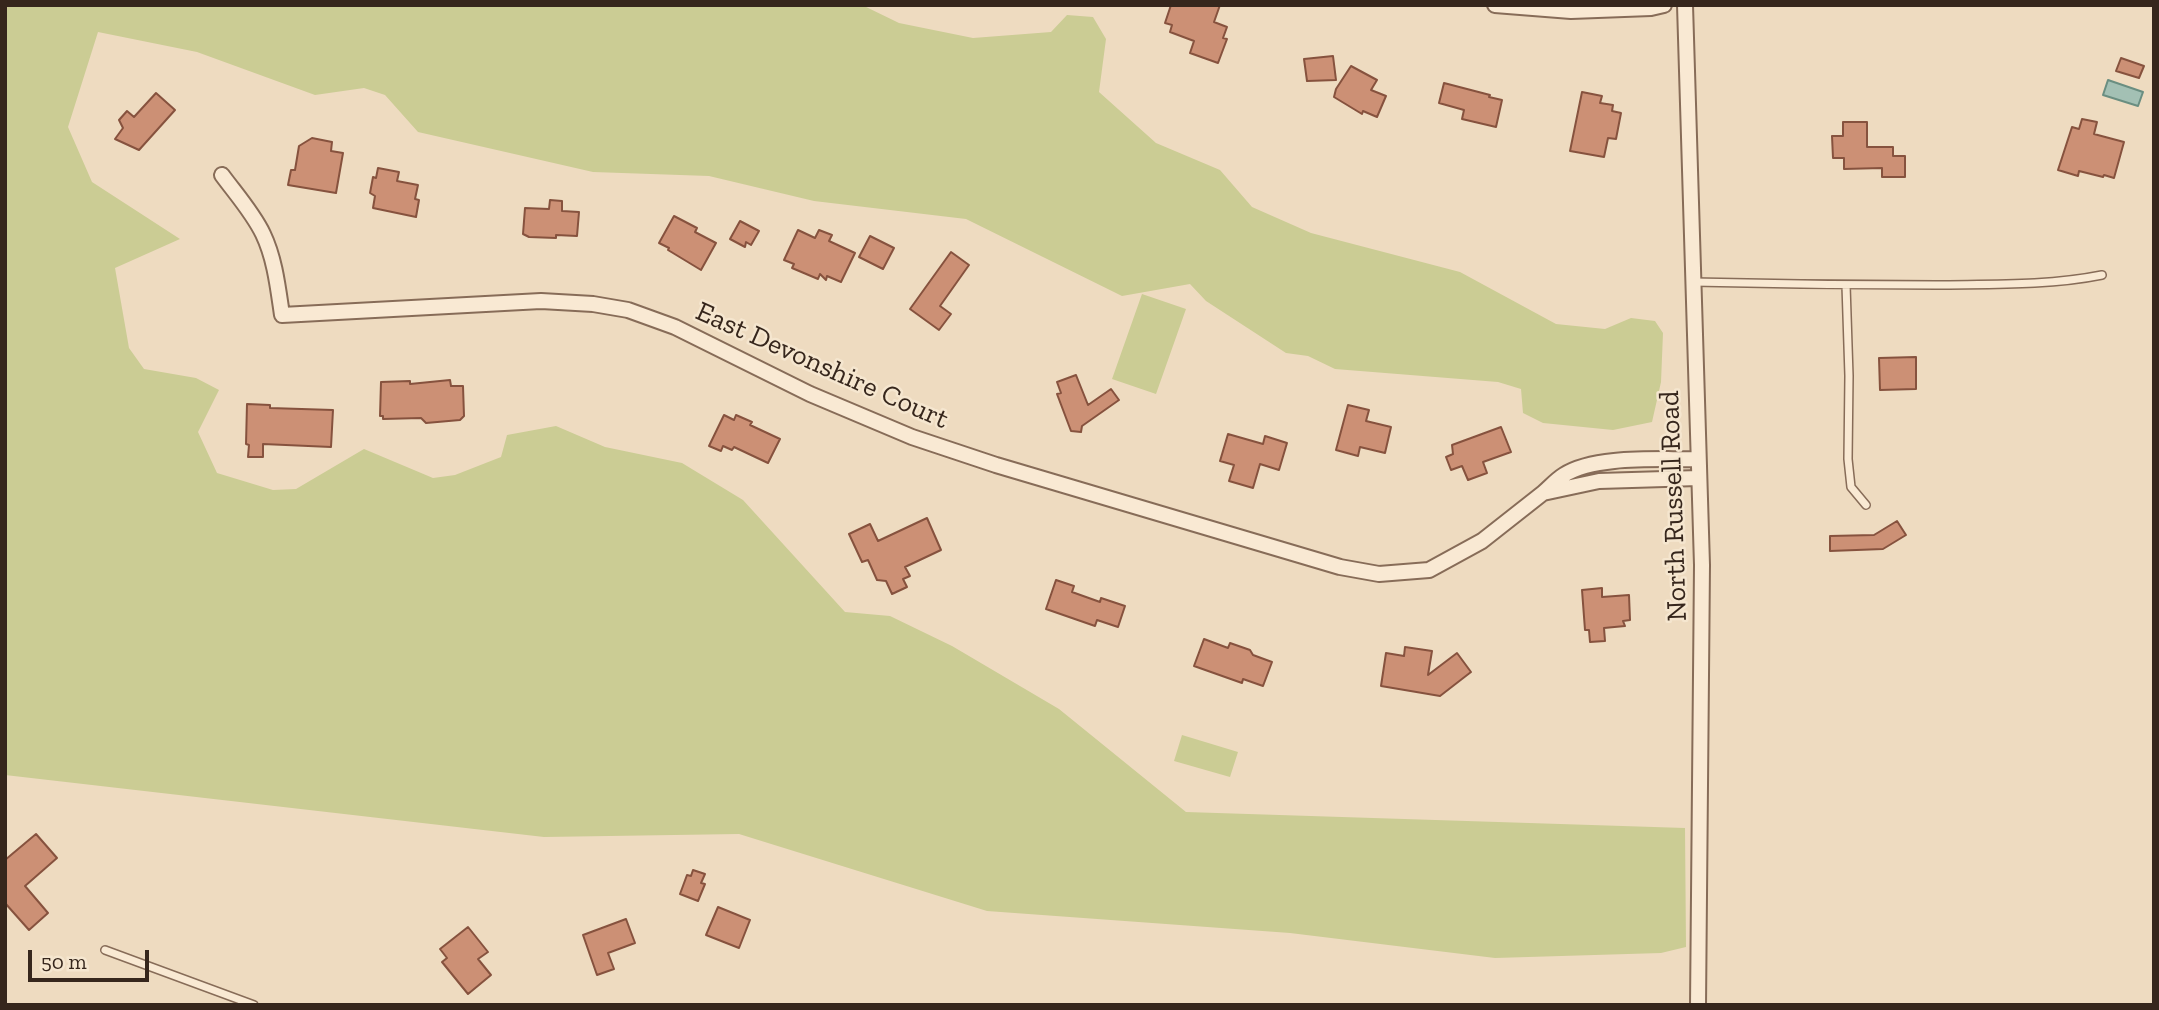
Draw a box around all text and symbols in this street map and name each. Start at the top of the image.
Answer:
street label: East Devonshire Court [690,295,954,437]
street label: North Russell Road [1653,390,1695,622]
scale bar [32,936,152,980]
text: 50 m [41,949,87,974]

